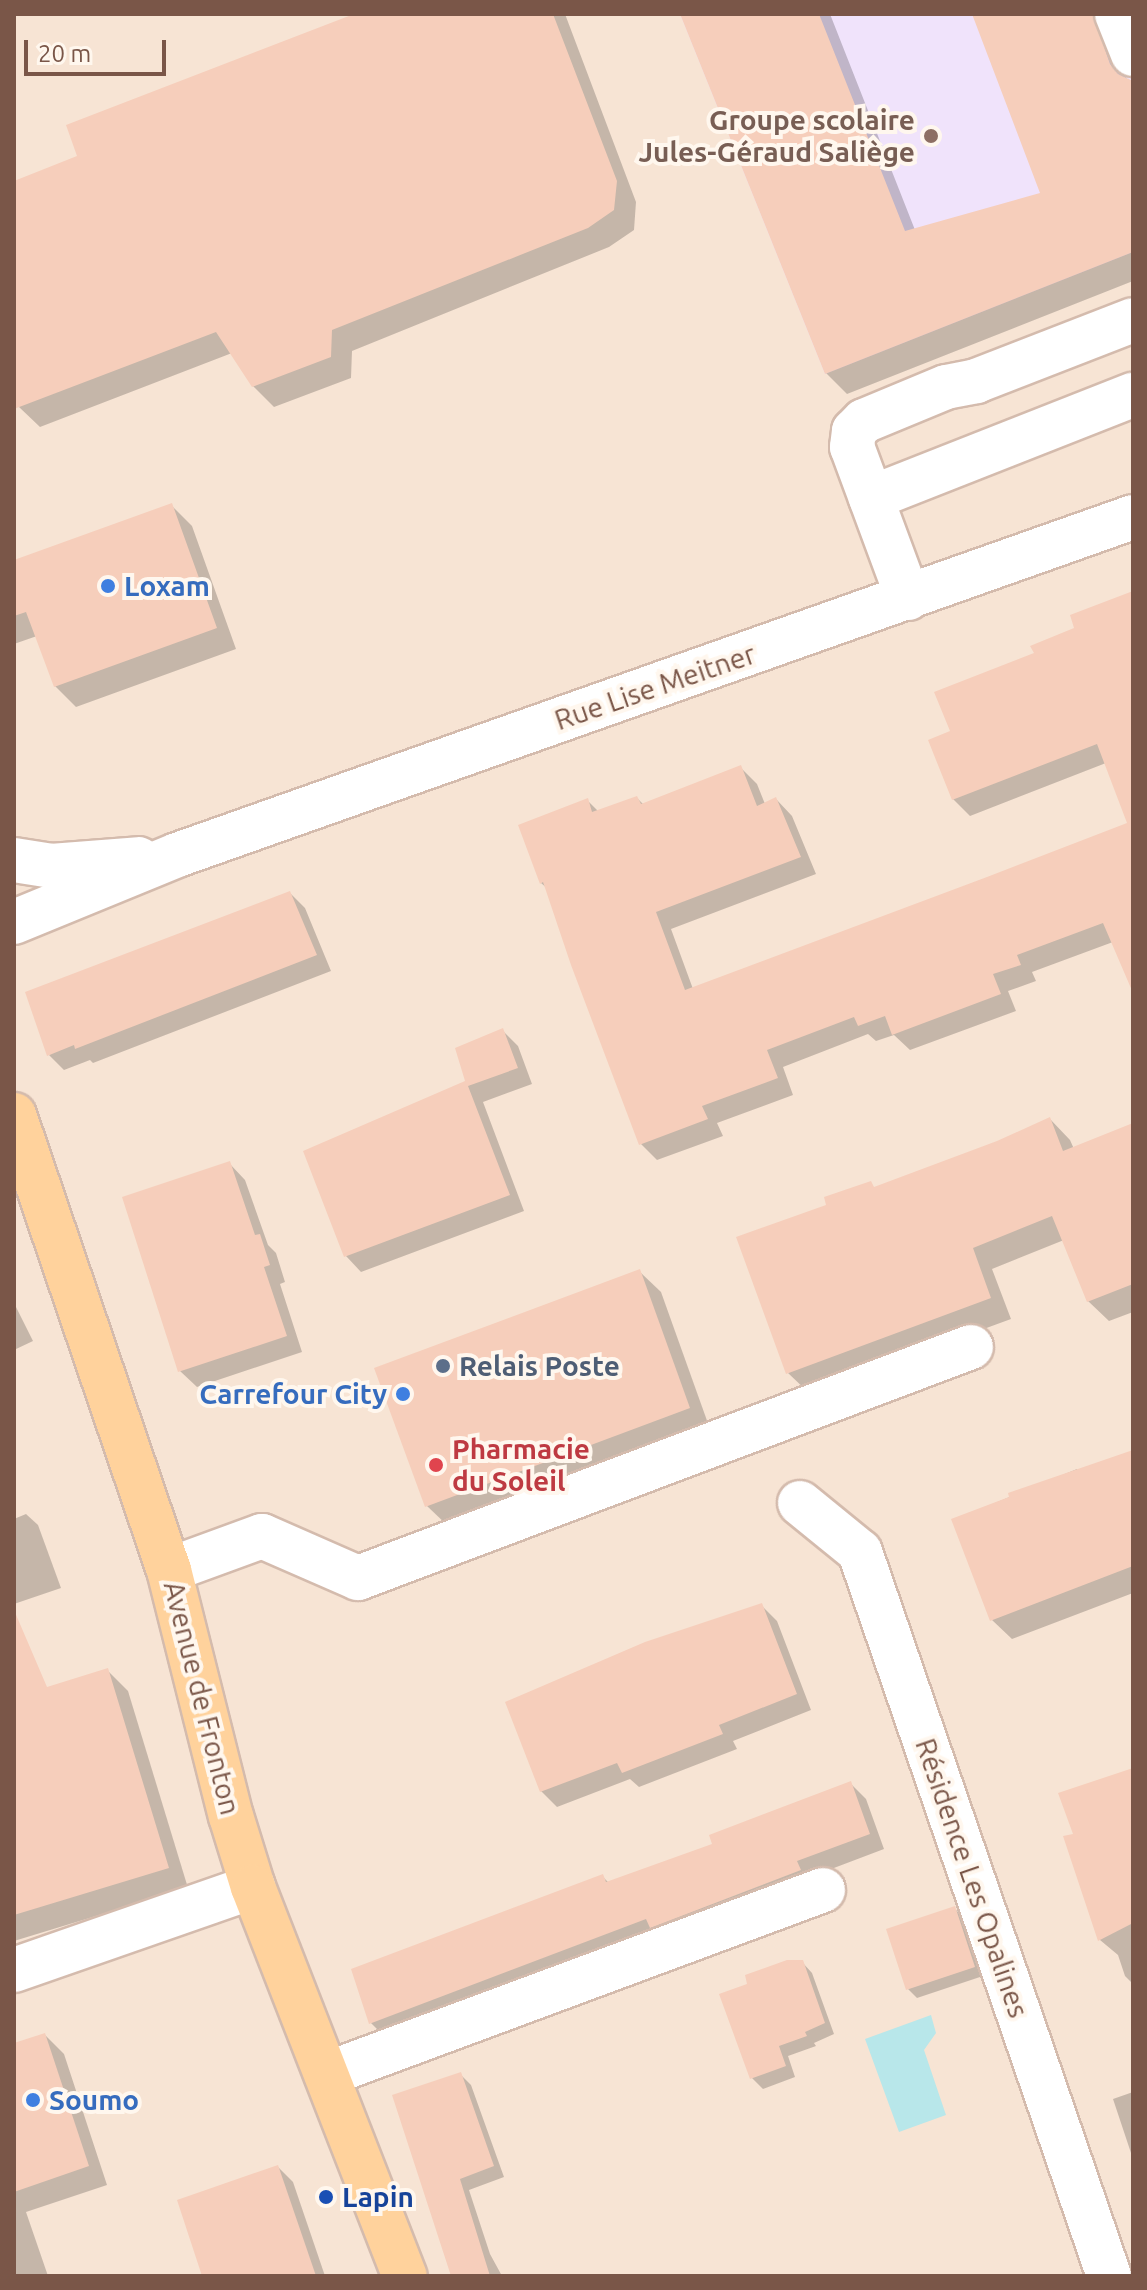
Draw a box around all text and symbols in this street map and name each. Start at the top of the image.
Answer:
scale bar [28,24,170,74]
text: 20 m [38,40,91,67]
place label: Groupe scolaire Jules-Géraud Saliège [638,103,915,169]
marker: Groupe scolaire Jules-Géraud Saliège [922,127,940,145]
place label: Loxam [124,569,210,603]
marker: Loxam [99,577,117,595]
street label: Rue Lise Meitner [550,637,760,737]
place label: Relais Poste [459,1349,620,1383]
marker: Relais Poste [434,1357,452,1375]
place label: Carrefour City [199,1377,387,1411]
marker: Carrefour City [394,1385,412,1403]
place label: Pharmacie du Soleil [452,1432,590,1498]
marker: Pharmacie du Soleil [427,1456,445,1474]
street label: Avenue de Fronton [157,1578,247,1818]
street label: Résidence Les Opalines [908,1734,1036,2022]
place label: Soumo [49,2083,139,2117]
marker: Soumo [24,2091,42,2109]
place label: Lapin [342,2180,414,2214]
marker: Lapin [317,2188,335,2206]

